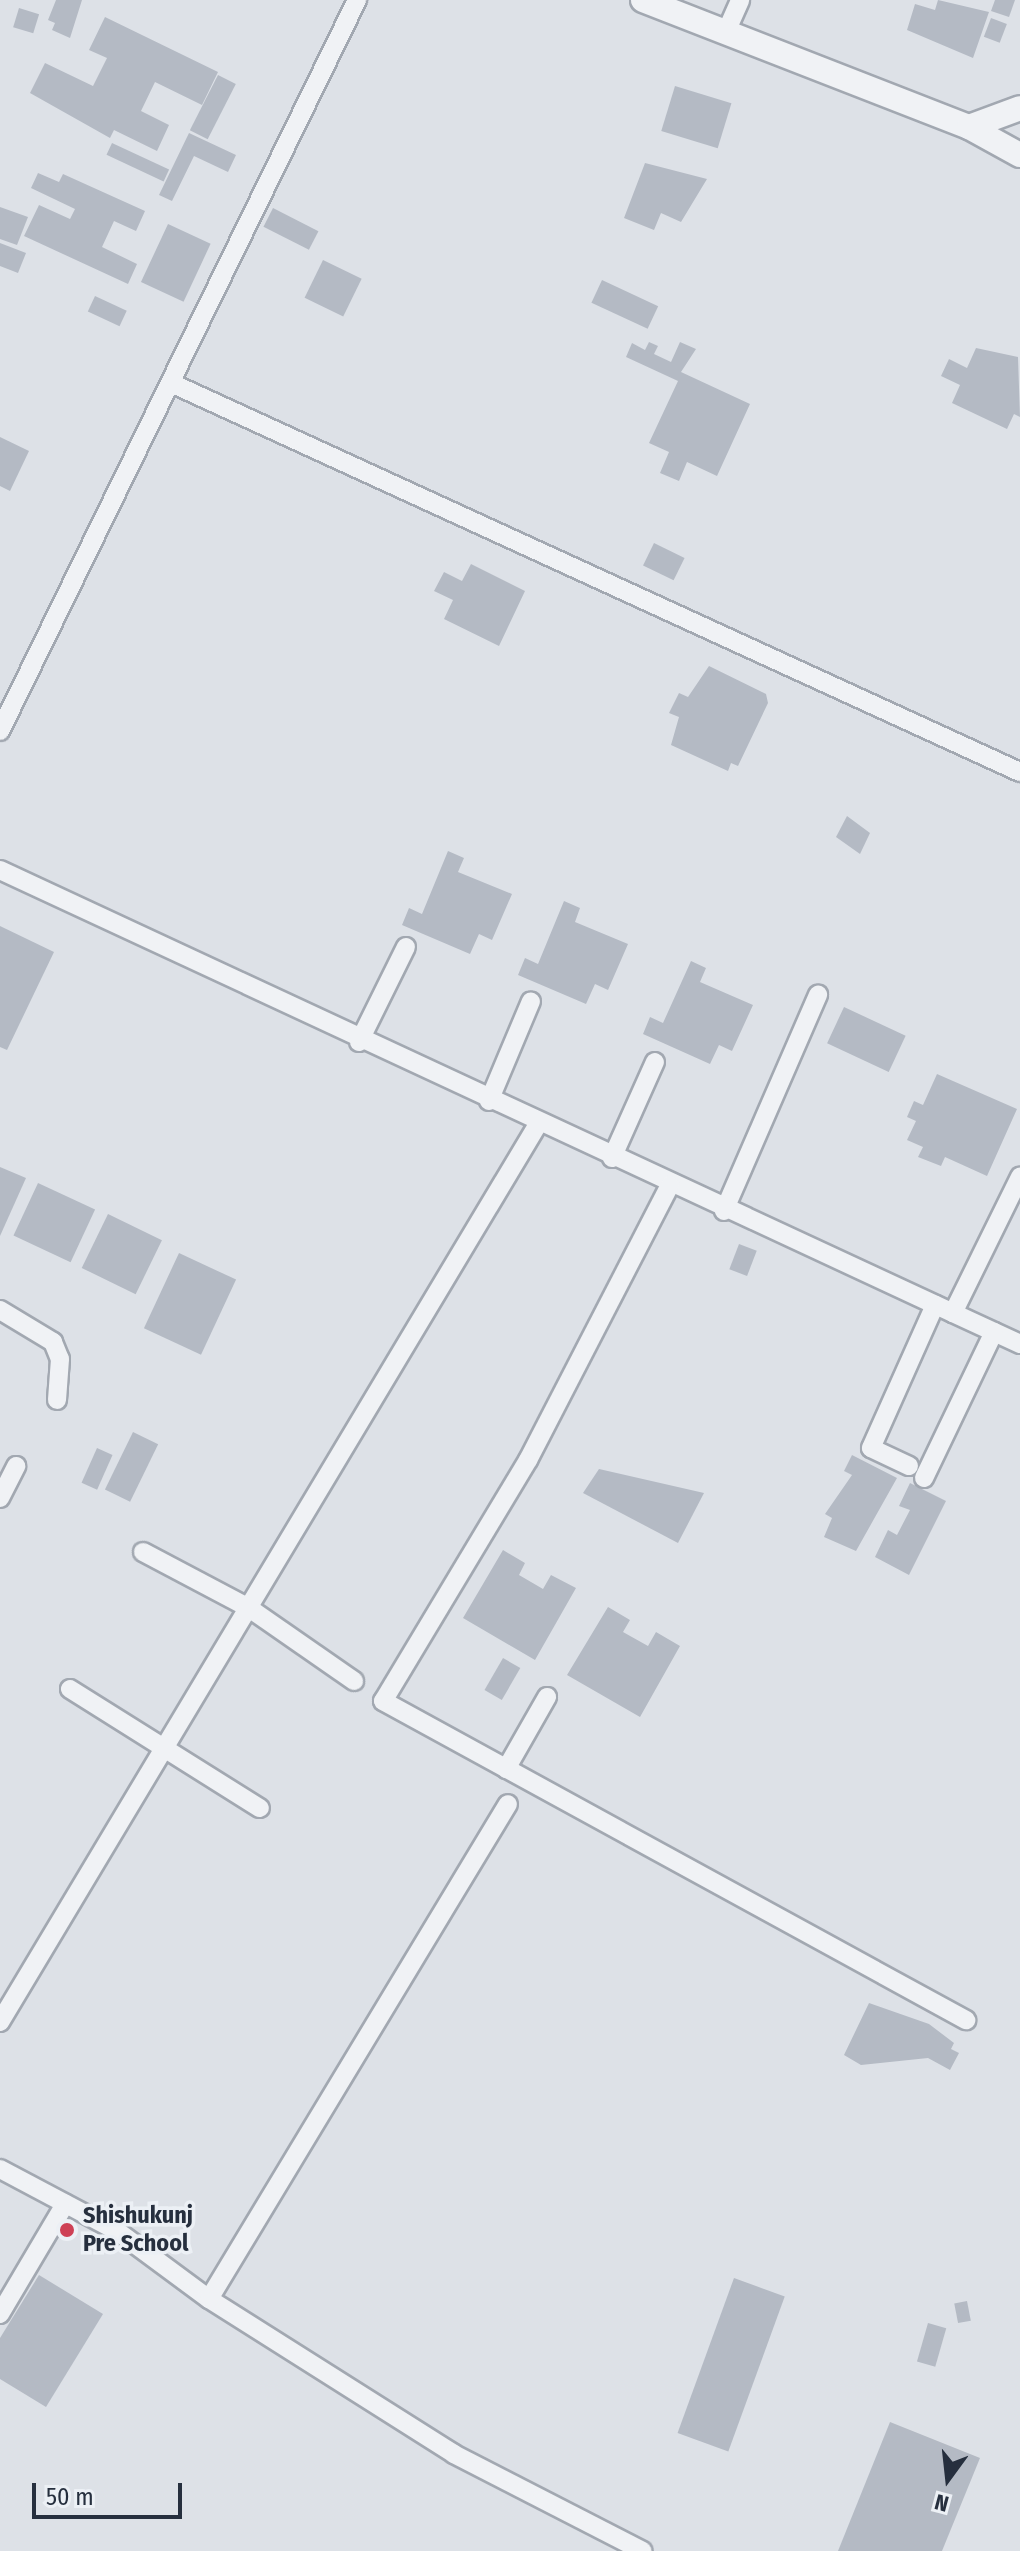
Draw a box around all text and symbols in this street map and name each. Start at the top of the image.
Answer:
place label: Shishukunj Pre School [83,2202,193,2258]
marker: Shishukunj Pre School [58,2221,76,2239]
north arrow [908,2439,988,2519]
scale bar [36,2467,186,2517]
text: 50 m [46,2483,94,2511]
text: N [932,2488,952,2517]

